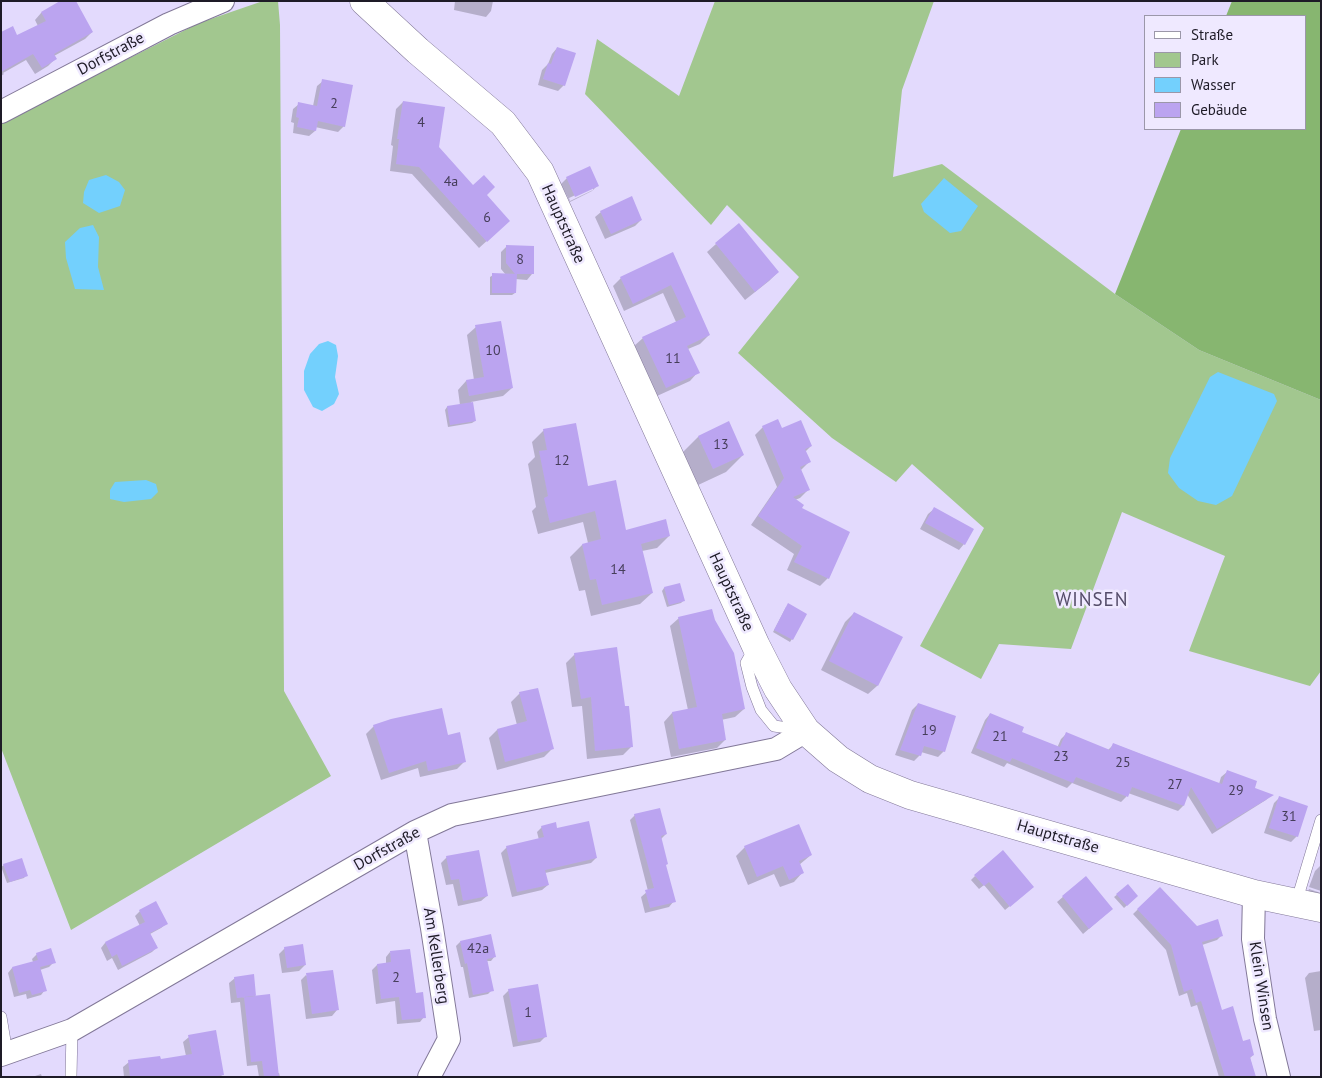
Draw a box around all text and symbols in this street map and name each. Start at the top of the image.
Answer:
legend [1144,15,1307,130]
text: Straße [1191,25,1233,44]
street label: Dorfstraße [74,28,148,80]
text: Park [1191,50,1219,69]
text: Wasser [1191,75,1236,94]
house number: 2 [330,96,338,112]
text: Gebäude [1191,100,1247,119]
house number: 4 [417,115,425,131]
house number: 4a [444,174,458,190]
street label: Hauptstraße [537,181,589,267]
house number: 6 [483,210,491,226]
house number: 8 [516,252,524,268]
house number: 10 [485,343,501,359]
house number: 11 [665,351,681,367]
house number: 13 [713,437,729,453]
house number: 12 [554,453,570,469]
street label: Hauptstraße [704,550,758,634]
house number: 14 [610,562,626,578]
district label: WINSEN [1055,590,1129,612]
house number: 19 [921,723,937,739]
house number: 21 [992,729,1008,745]
house number: 23 [1053,749,1069,765]
house number: 25 [1115,755,1131,771]
house number: 27 [1167,777,1183,793]
house number: 29 [1228,783,1244,799]
house number: 31 [1281,809,1297,825]
street label: Hauptstraße [1015,816,1101,858]
street label: Dorfstraße [351,823,423,875]
street label: Am Kellerberg [419,906,453,1006]
street label: Klein Winsen [1244,940,1278,1032]
house number: 42a [467,941,489,957]
house number: 2 [392,970,400,986]
house number: 1 [524,1005,532,1021]

